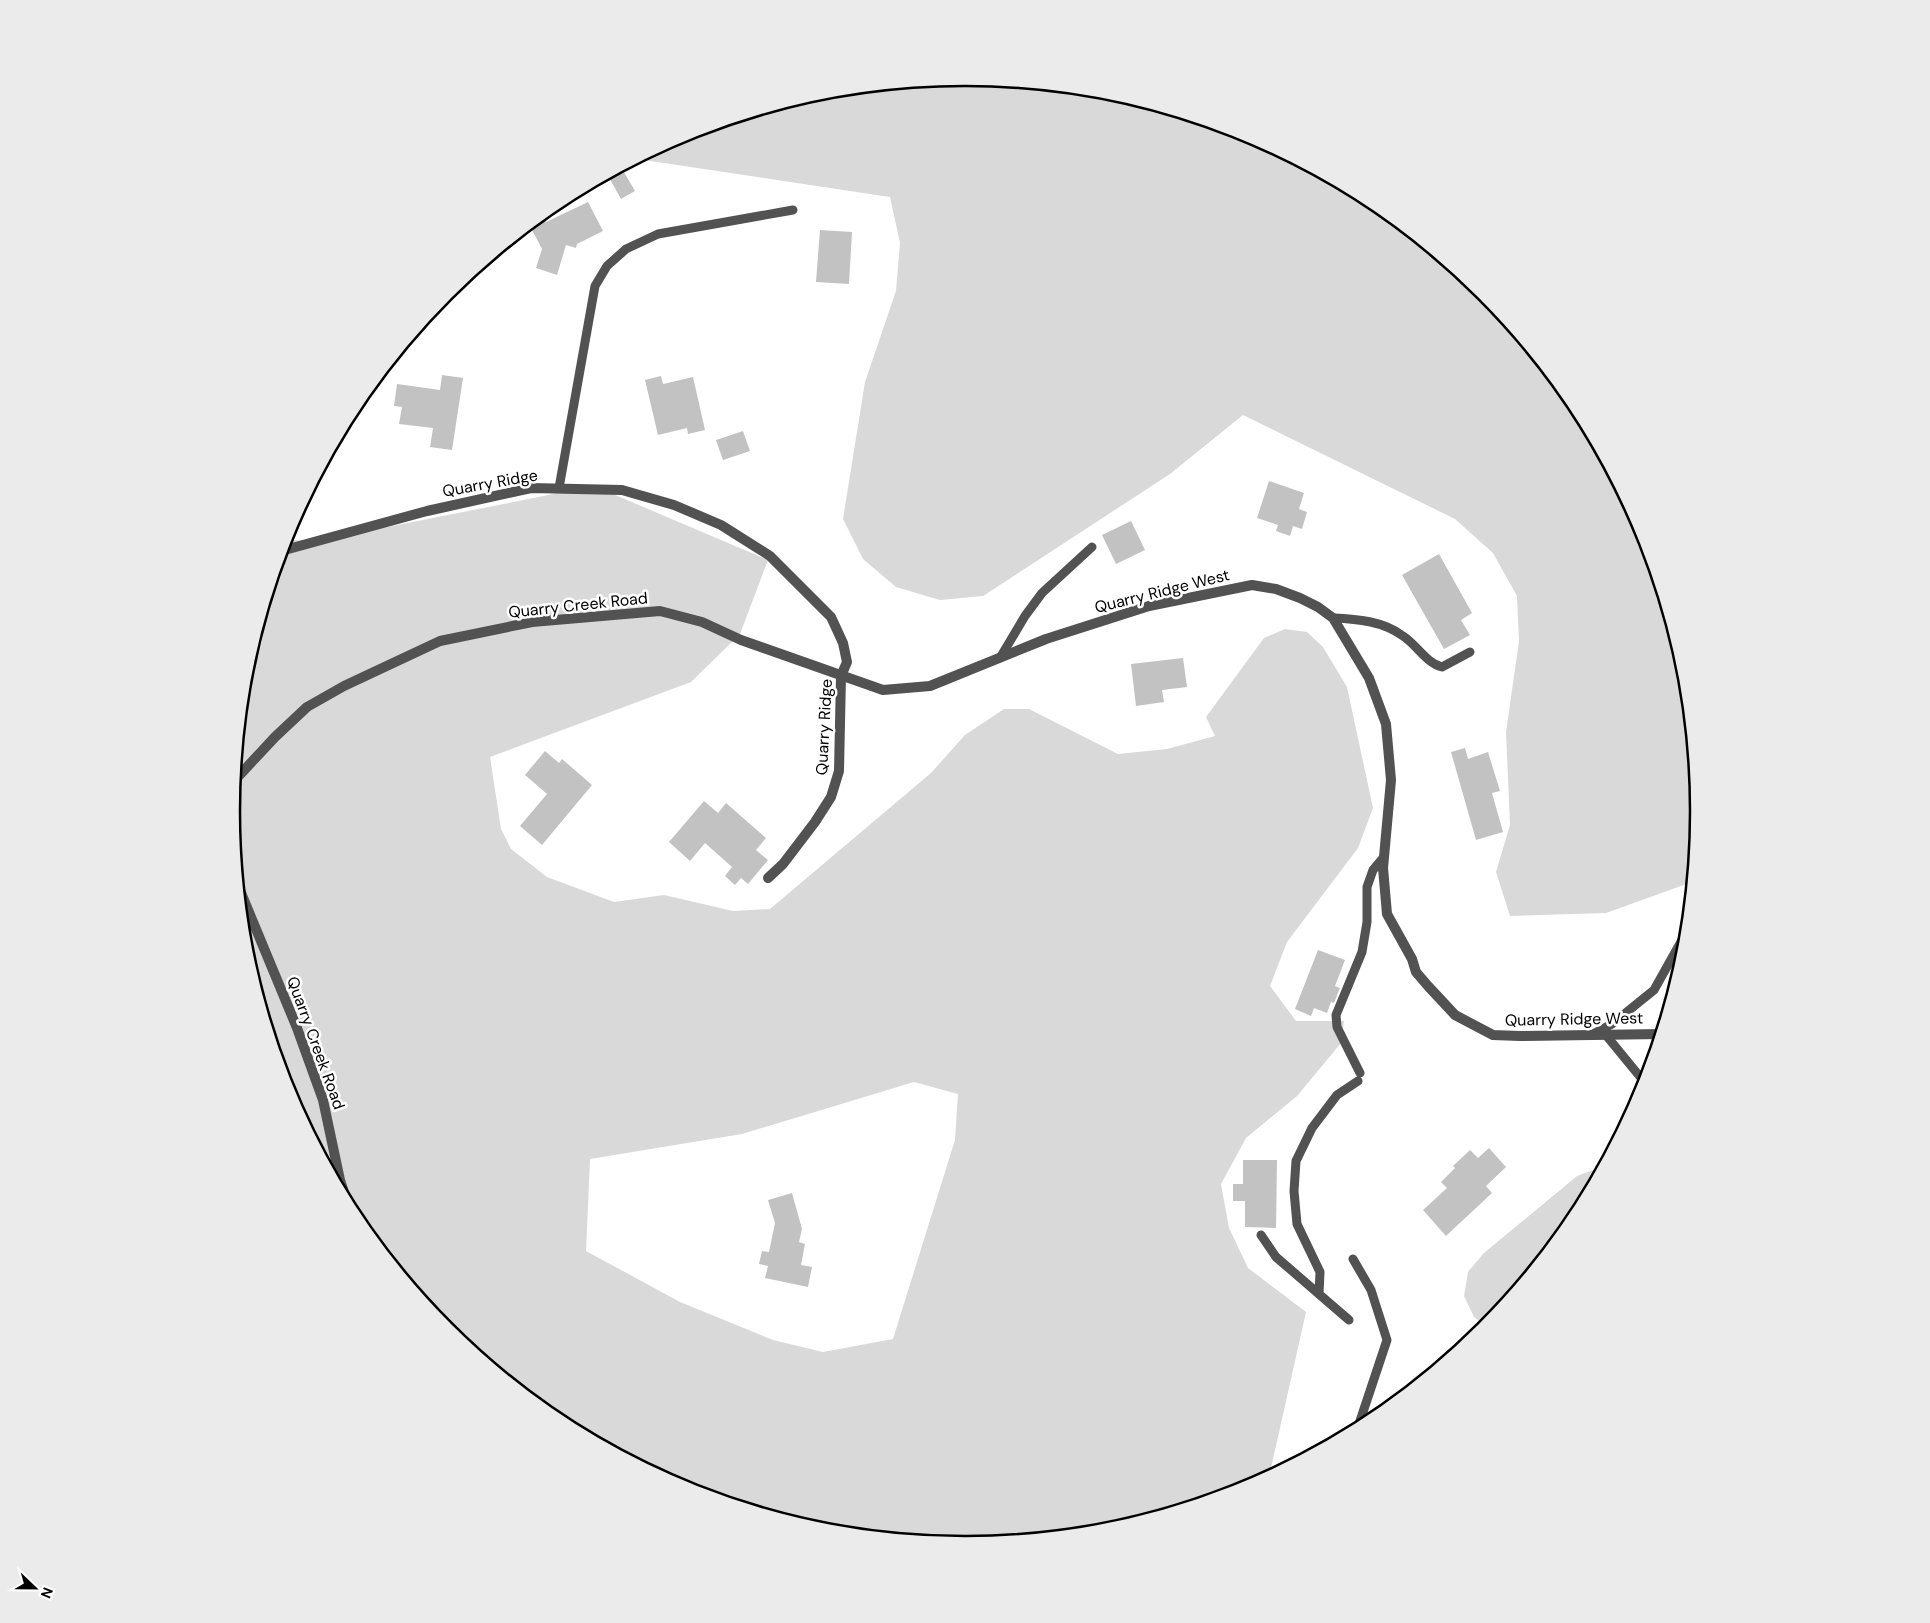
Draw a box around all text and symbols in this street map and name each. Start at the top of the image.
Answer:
street label: Quarry Ridge [441,464,539,502]
street label: Quarry Ridge West [1092,564,1232,618]
street label: Quarry Creek Road [507,587,649,623]
street label: Quarry Ridge [811,678,837,776]
street label: Quarry Creek Road [282,974,350,1112]
street label: Quarry Ridge West [1505,1007,1643,1031]
north arrow [10,1563,60,1613]
text: N [37,1585,57,1601]

